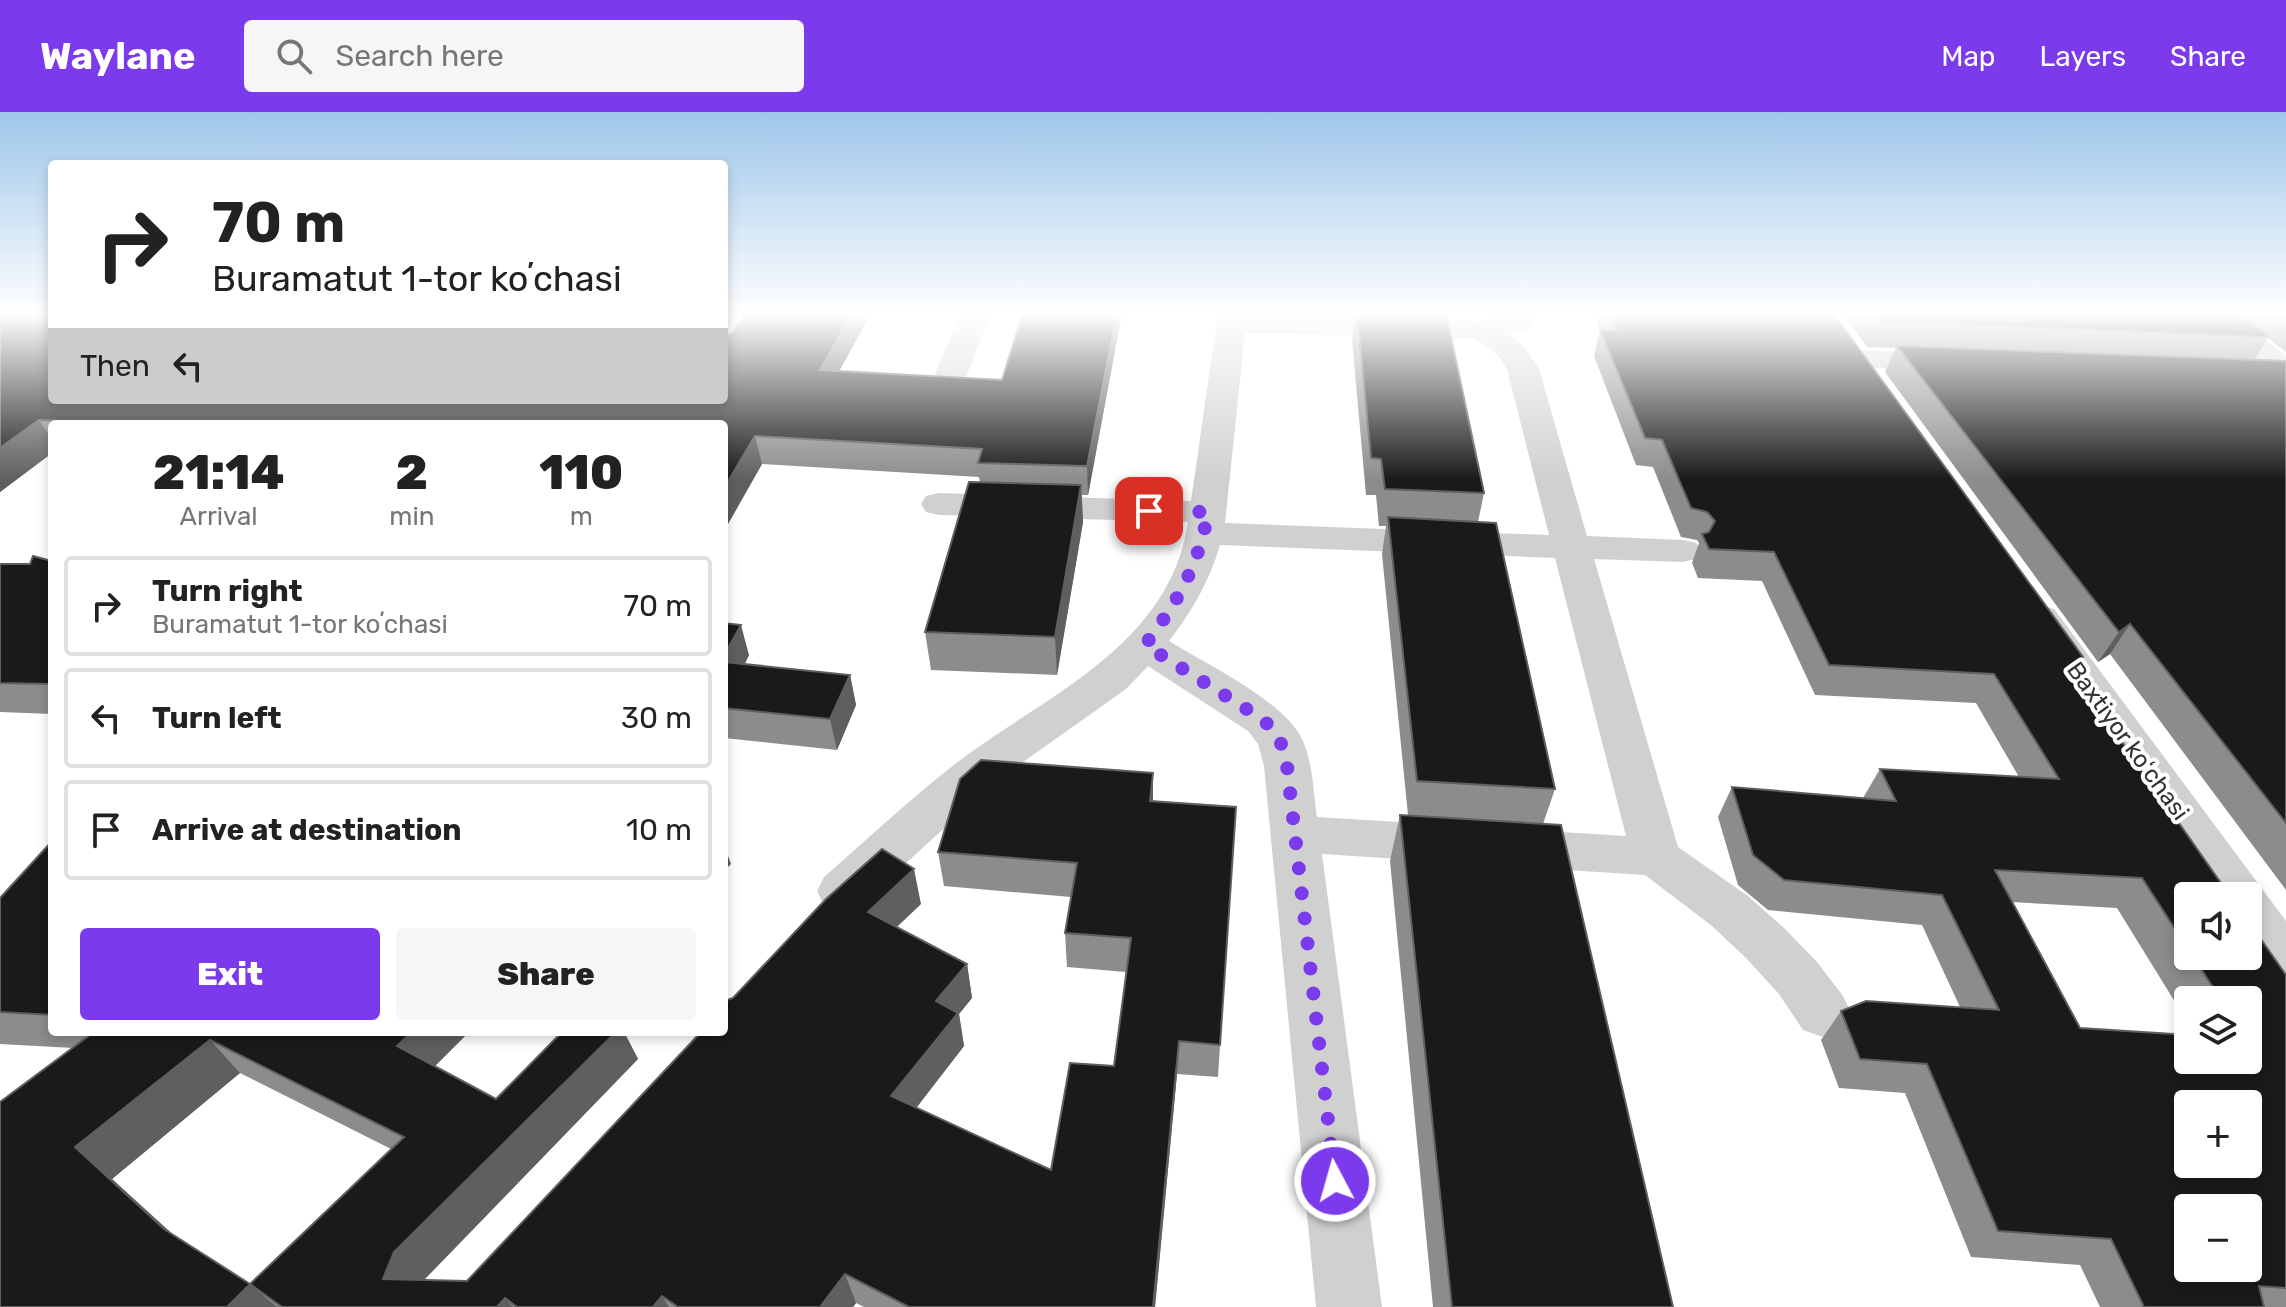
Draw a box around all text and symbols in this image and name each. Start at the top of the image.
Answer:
search box [244,20,804,92]
text: Waylane [40,33,196,79]
icon: search [272,34,316,78]
text: Search here [336,38,504,74]
text: Map [1941,40,1996,73]
text: Layers [2040,40,2126,73]
text: Share [2170,40,2246,73]
text: 70 m [212,190,345,256]
icon: right [80,192,184,296]
text: Buramatut 1-tor koʼchasi [212,257,622,300]
icon: left [166,344,210,388]
text: Then [80,348,150,384]
text: 21:14 [153,444,285,501]
text: 2 [396,444,428,501]
text: 110 [539,444,623,501]
pin [1115,477,1183,545]
icon: arrive [1127,489,1171,533]
text: Arrival [180,501,258,532]
text: min [389,501,434,532]
text: m [570,501,593,532]
text: Turn right [152,573,303,609]
icon: right [84,584,128,628]
text: 70 m [624,588,692,624]
text: Buramatut 1-tor koʼchasi [152,609,448,640]
street label: Baxtiyor koʻchasi [2061,657,2195,825]
icon: left [84,696,128,740]
text: Turn left [152,700,282,736]
text: 30 m [621,700,692,736]
icon: arrive [84,808,128,852]
text: Arrive at destination [152,812,462,848]
text: 10 m [626,812,692,848]
map controls [2174,882,2262,1282]
button: sound [2174,882,2262,970]
button: Exit [80,928,380,1020]
button: Share [396,928,696,1020]
button: layers [2174,986,2262,1074]
button: + [2174,1090,2262,1178]
position arrow [1293,1139,1377,1223]
button: − [2174,1194,2262,1282]

